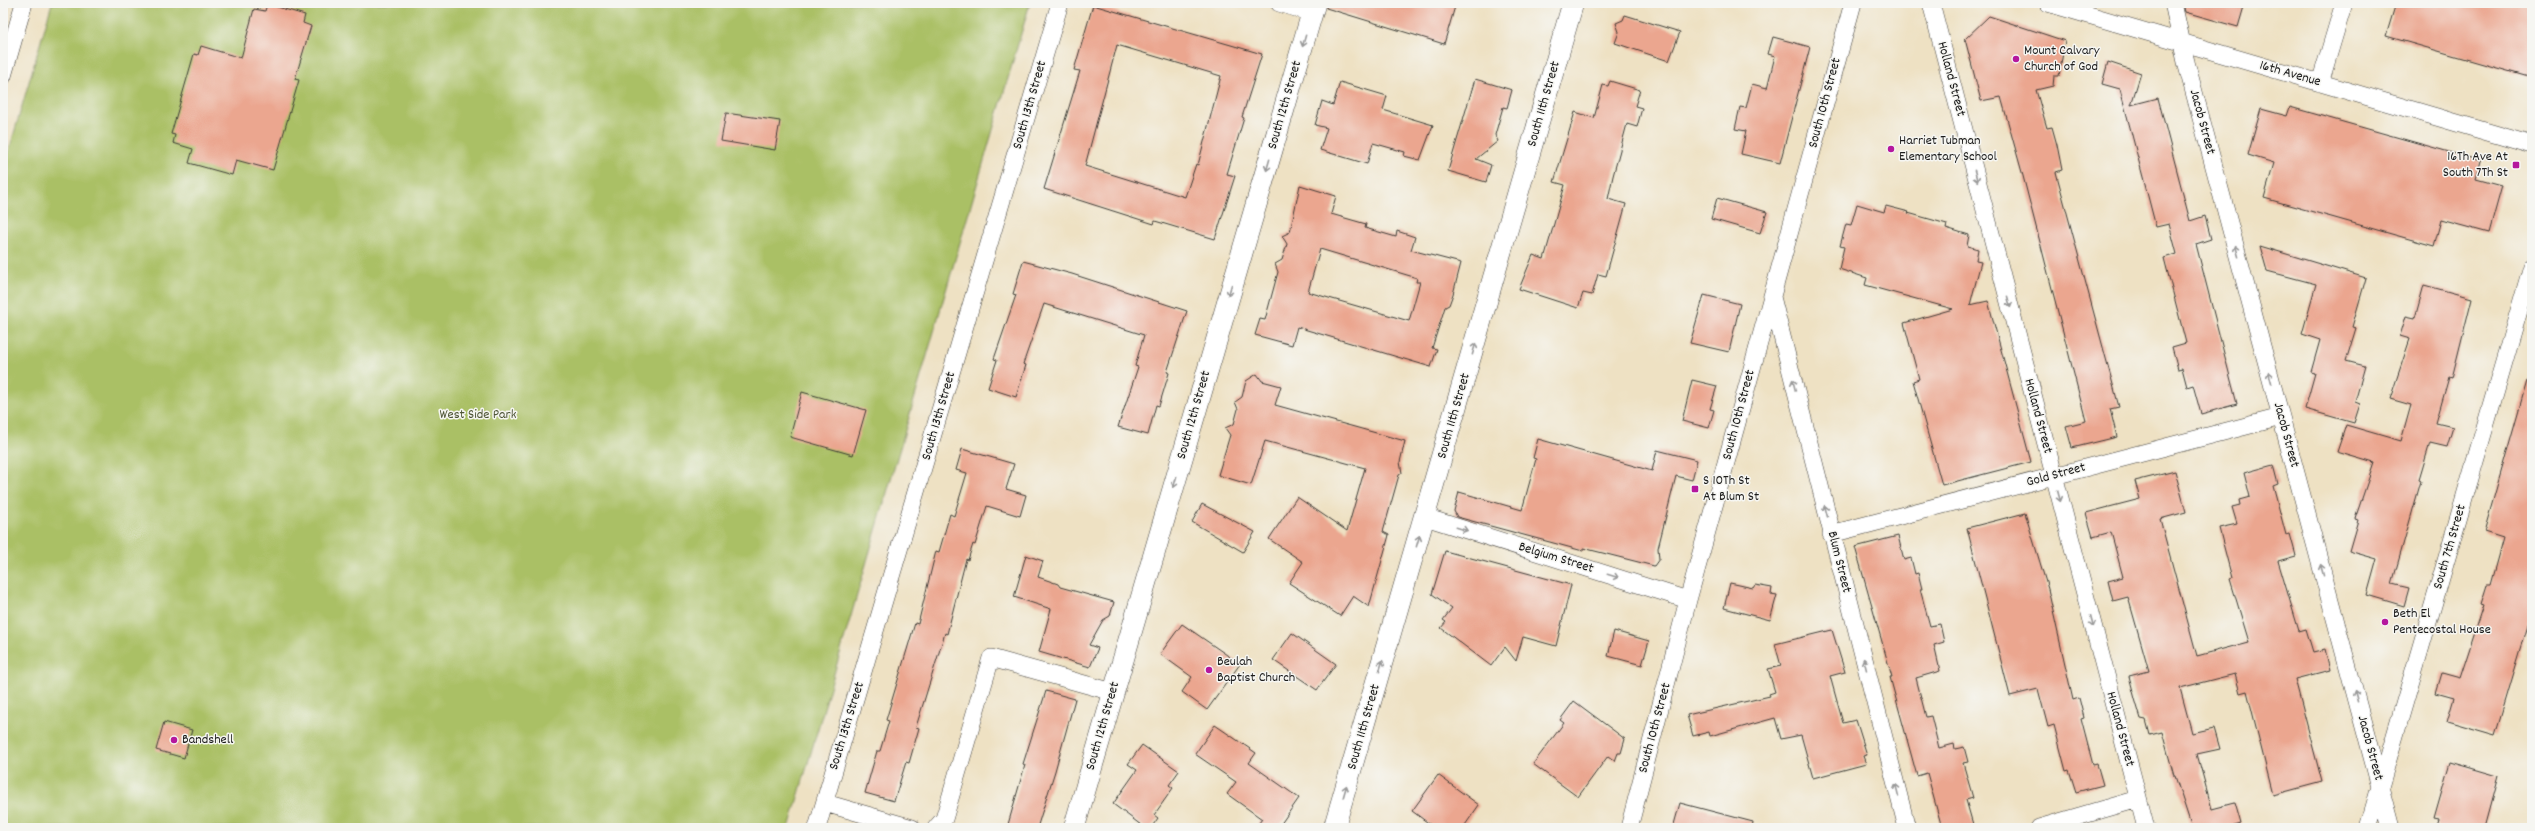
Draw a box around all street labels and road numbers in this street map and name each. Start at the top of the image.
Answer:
street label: Holland Street [1931,39,1971,119]
street label: South 10th Street [1803,56,1847,150]
street label: 16th Avenue [2257,56,2323,92]
street label: South 13th Street [1008,58,1052,152]
street label: South 12th Street [1263,58,1307,152]
street label: South 11th Street [1522,59,1566,149]
street label: Jacob Street [2184,87,2220,157]
street label: South 12th Street [1172,368,1216,462]
street label: South 10th Street [1717,368,1761,462]
street label: South 13th Street [917,369,961,463]
street label: South 11th Street [1432,371,1476,461]
street label: Holland Street [2018,376,2058,456]
street label: Jacob Street [2268,400,2304,470]
street label: Gold Street [2024,458,2088,492]
street label: South 7th Street [2428,502,2472,592]
street label: Blum Street [1822,529,1856,595]
street label: Belgium Street [1516,537,1596,579]
street label: South 13th Street [824,679,870,773]
street label: South 12th Street [1081,679,1125,773]
street label: South 10th Street [1633,681,1677,775]
street label: South 11th Street [1342,682,1386,772]
street label: Holland Street [2100,689,2140,769]
street label: Jacob Street [2352,713,2388,783]

